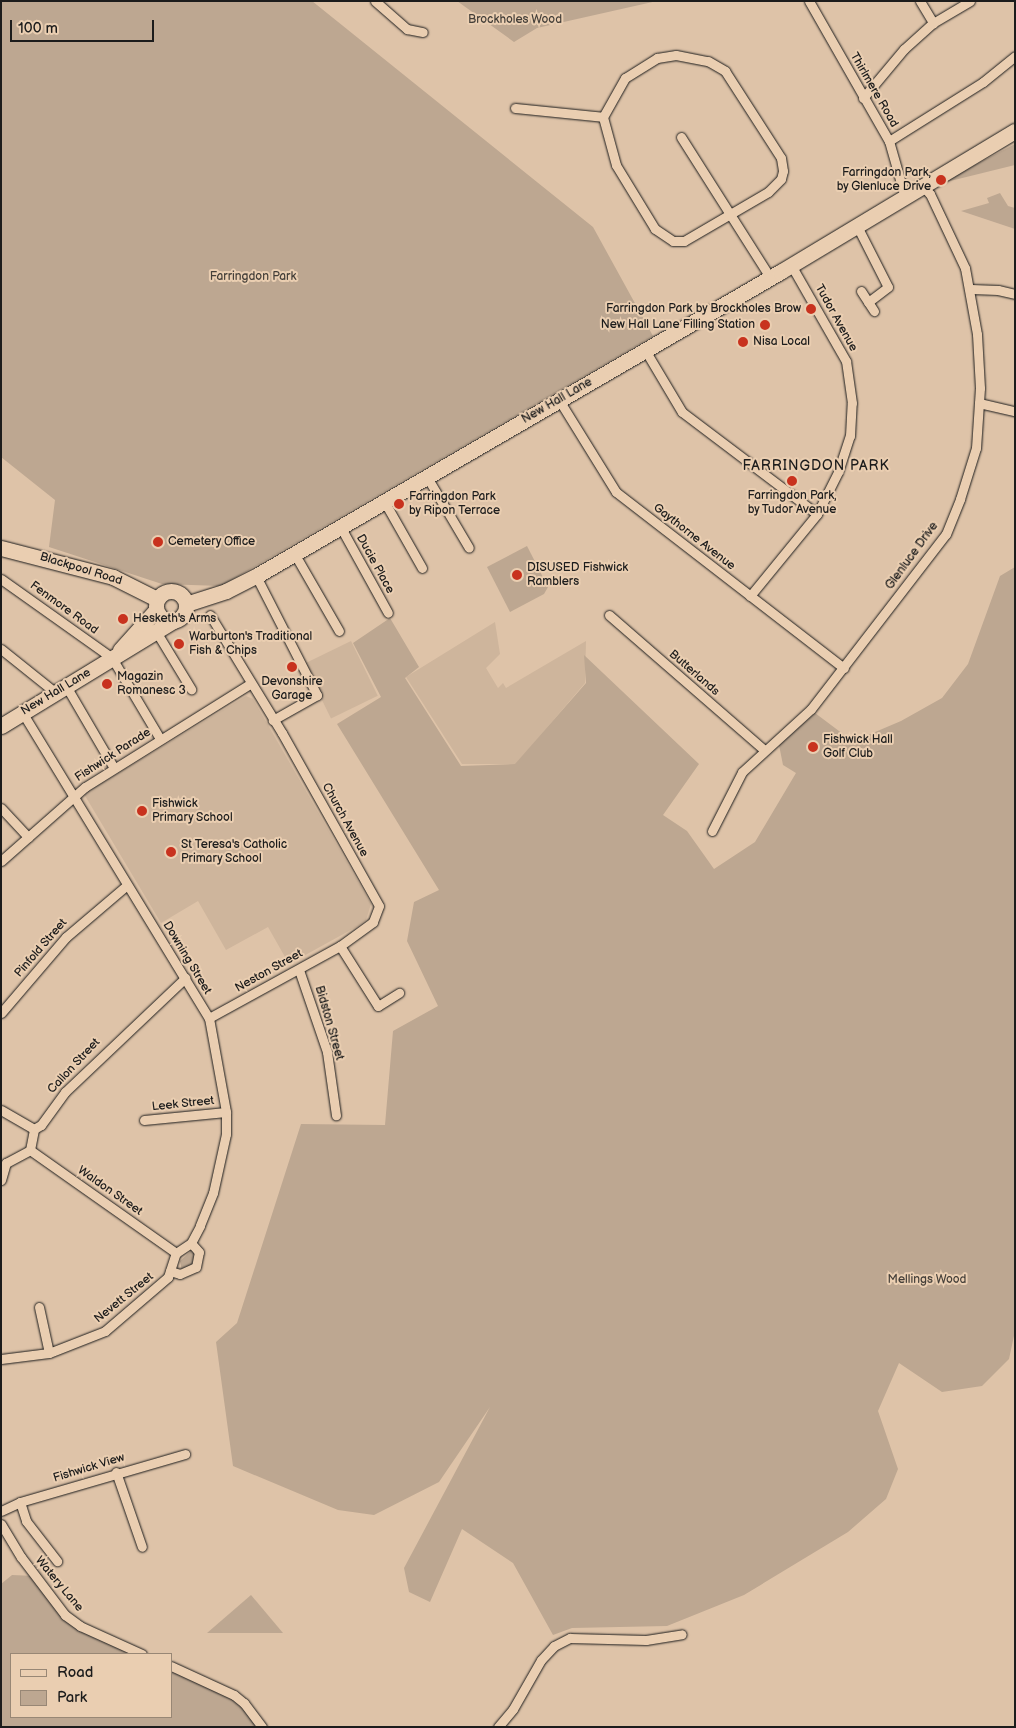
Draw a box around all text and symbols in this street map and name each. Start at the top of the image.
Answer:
scale bar [12,10,156,42]
park label: Brockholes Wood [468,13,562,27]
text: 100 m [18,19,58,38]
street label: Thirlmere Road [847,50,901,130]
place label: Farringdon Park, by Glenluce Drive [836,166,931,194]
marker: Farringdon Park, by Glenluce Drive [935,174,947,186]
park label: Farringdon Park [210,270,296,284]
street label: Tudor Avenue [812,282,860,354]
place label: Farringdon Park by Brockholes Brow [605,302,801,316]
marker: Farringdon Park by Brockholes Brow [805,303,817,315]
place label: New Hall Lane Filling Station [600,318,755,332]
marker: New Hall Lane Filling Station [759,319,771,331]
place label: Nisa Local [753,335,810,349]
marker: Nisa Local [737,336,749,348]
street label: New Hall Lane [519,375,595,427]
district label: FARRINGDON PARK [741,458,891,474]
marker: Farringdon Park, by Tudor Avenue [786,475,798,487]
place label: Farringdon Park, by Tudor Avenue [747,489,837,517]
place label: Farringdon Park by Ripon Terrace [409,490,501,518]
marker: Farringdon Park by Ripon Terrace [393,498,405,510]
street label: Gaythorne Avenue [650,501,738,573]
street label: Glenluce Drive [883,519,941,593]
street label: Ducie Place [353,532,397,596]
place label: Cemetery Office [168,535,256,549]
marker: Cemetery Office [152,536,164,548]
street label: Blackpool Road [38,550,124,588]
place label: DISUSED Fishwick Ramblers [527,561,628,589]
marker: DISUSED Fishwick Ramblers [511,569,523,581]
street label: Fenmore Road [27,578,101,638]
place label: Hesketh's Arms [133,612,216,626]
marker: Hesketh's Arms [117,613,129,625]
place label: Warburton's Traditional Fish & Chips [189,630,313,658]
marker: Warburton's Traditional Fish & Chips [173,638,185,650]
street label: Butterlands [666,647,722,699]
marker: Devonshire Garage [286,661,298,673]
street label: New Hall Lane [19,666,93,718]
place label: Magazin Romanesc 3 [117,670,186,698]
place label: Devonshire Garage [261,675,323,703]
marker: Magazin Romanesc 3 [101,678,113,690]
street label: Fishwick Parade [72,725,154,785]
place label: Fishwick Hall Golf Club [823,733,893,761]
marker: Fishwick Hall Golf Club [807,741,819,753]
street label: Church Avenue [319,780,371,860]
place label: Fishwick Primary School [152,797,234,825]
marker: Fishwick Primary School [136,805,148,817]
place label: St Teresa's Catholic Primary School [181,838,288,866]
marker: St Teresa's Catholic Primary School [165,846,177,858]
street label: Pinfold Street [12,916,70,980]
street label: Downing Street [159,919,215,997]
street label: Neston Street [233,946,305,996]
street label: Bidston Street [311,984,347,1062]
street label: Callon Street [45,1035,103,1097]
street label: Leek Street [151,1094,215,1114]
street label: Waldon Street [75,1163,145,1219]
street label: Nevett Street [91,1270,157,1326]
park label: Mellings Wood [887,1273,967,1287]
street label: Fishwick View [51,1450,127,1486]
street label: Watery Lane [32,1553,86,1615]
legend [10,1653,172,1718]
text: Road [57,1663,93,1682]
text: Park [57,1688,87,1707]

